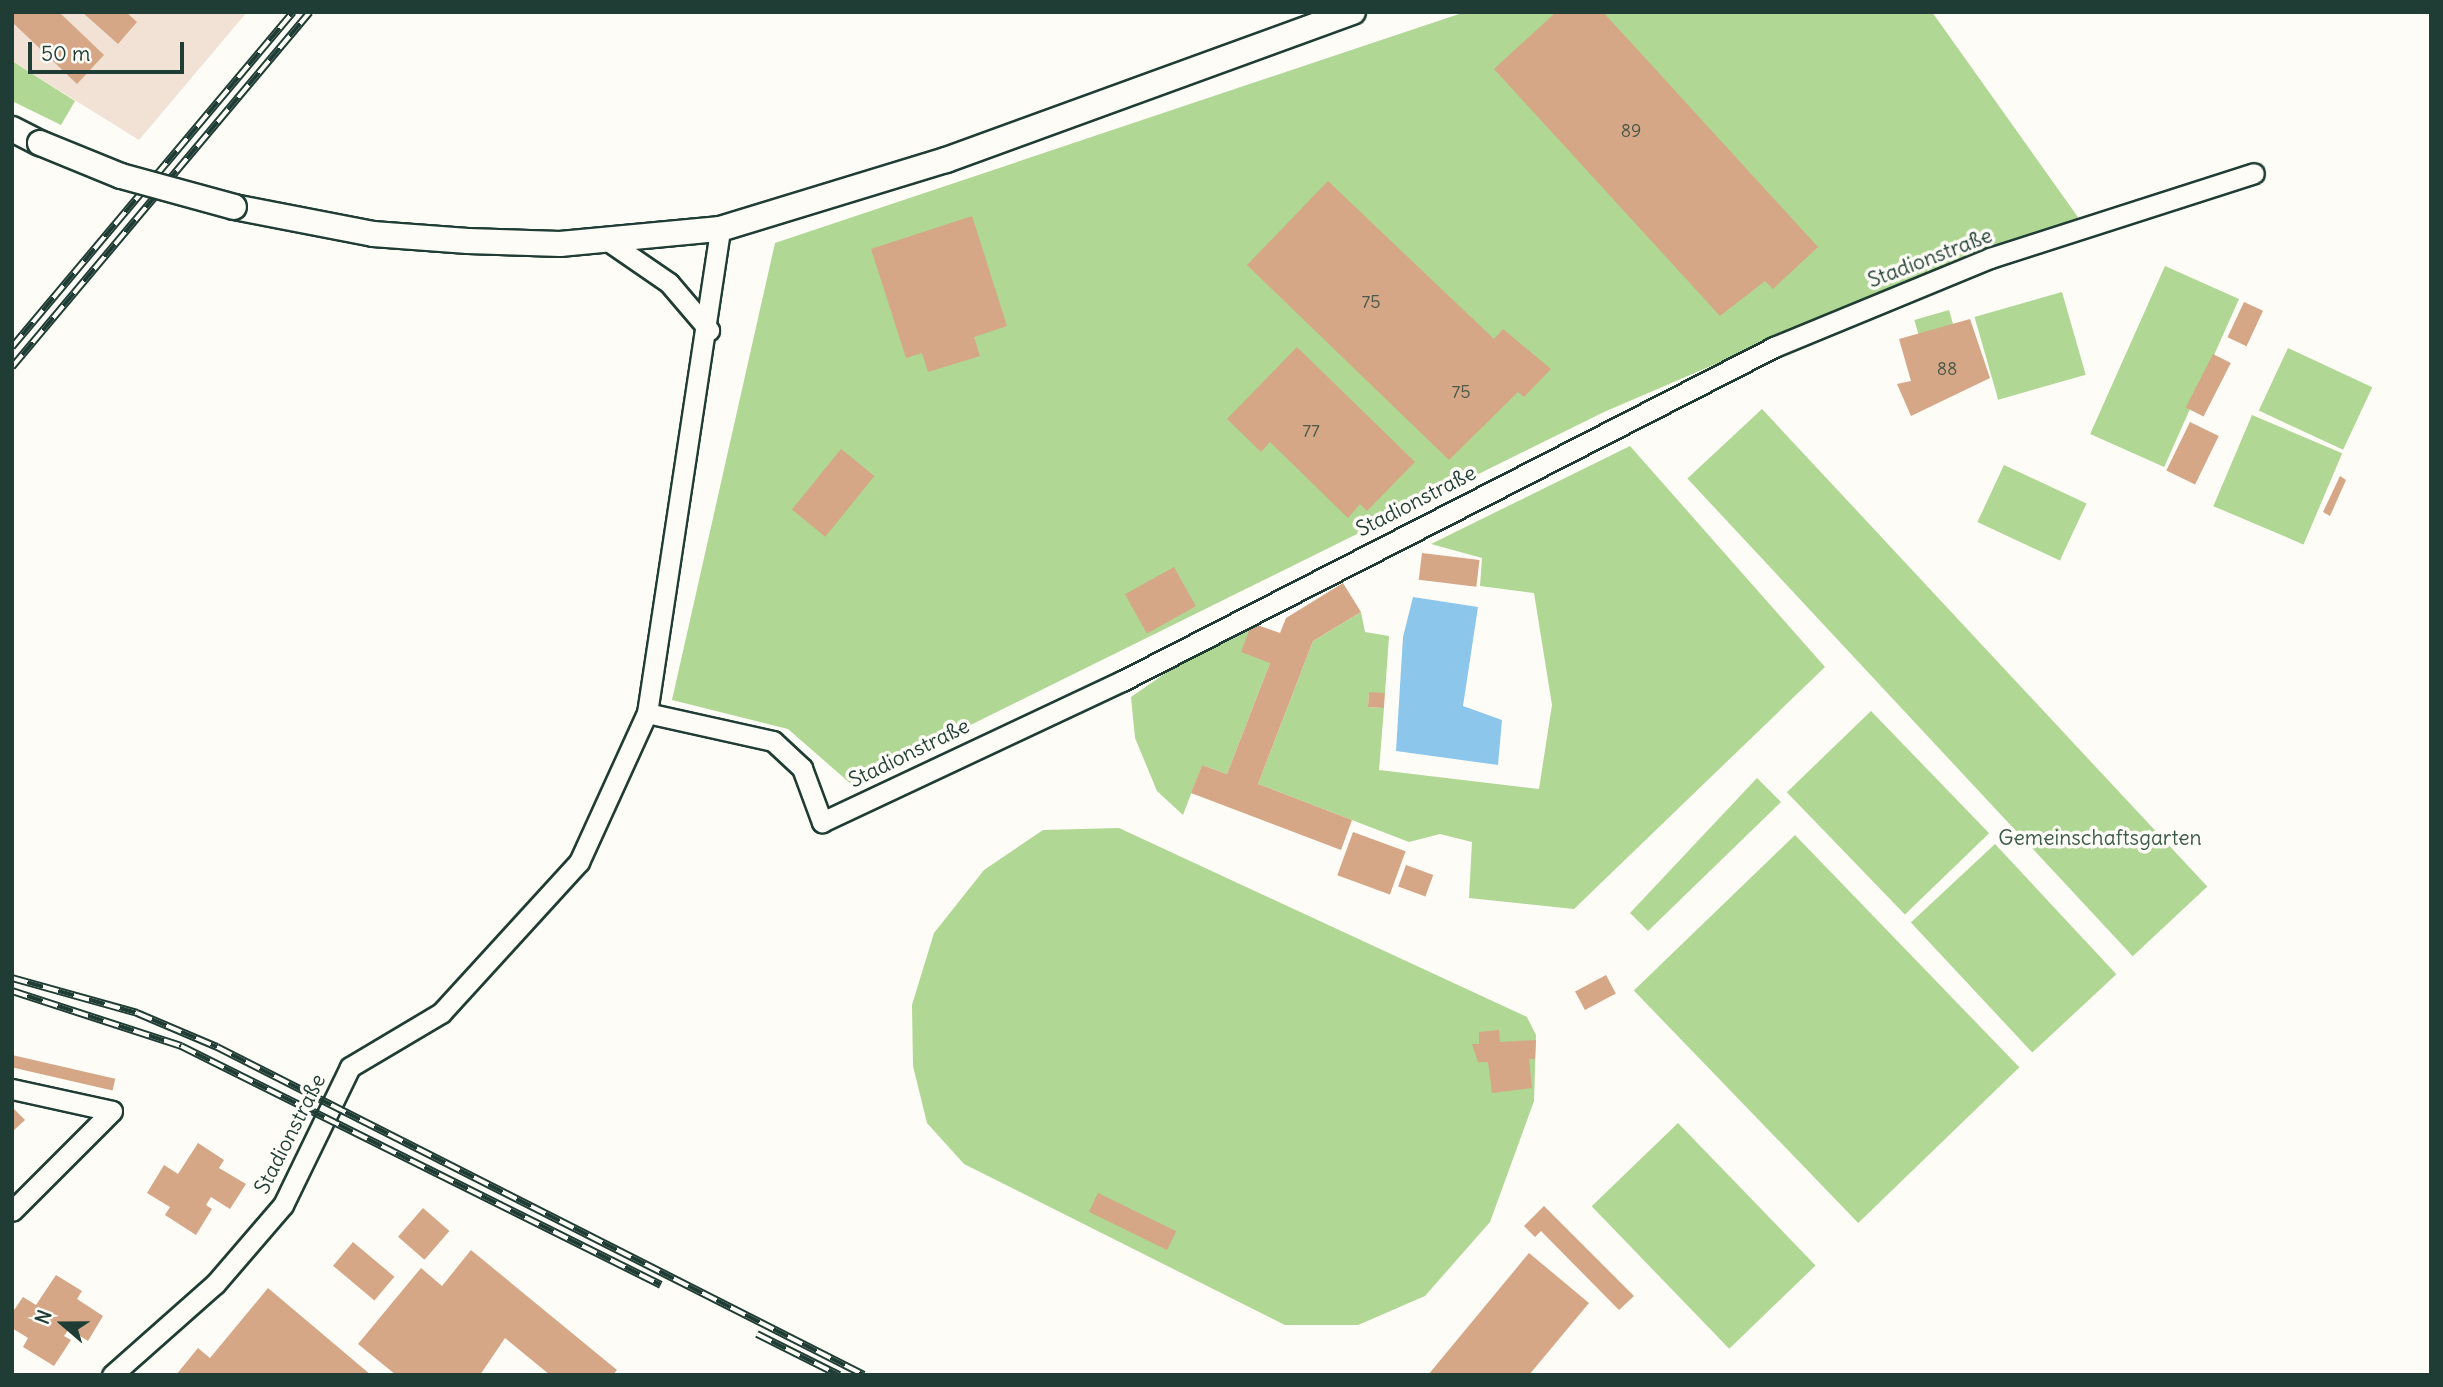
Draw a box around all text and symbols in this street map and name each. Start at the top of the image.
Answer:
scale bar [32,28,187,72]
text: 50 m [41,40,90,67]
house number: 89 [1621,120,1641,142]
street label: Stadionstraße [1864,223,1996,293]
house number: 75 [1361,291,1381,313]
house number: 88 [1937,358,1957,380]
house number: 75 [1451,381,1471,403]
house number: 77 [1302,420,1320,442]
street label: Stadionstraße [1352,460,1480,542]
street label: Stadionstraße [845,713,973,793]
park label: Gemeinschaftsgarten [1998,825,2202,851]
street label: Stadionstraße [249,1070,331,1198]
north arrow [28,1289,98,1359]
text: N [30,1307,57,1327]

